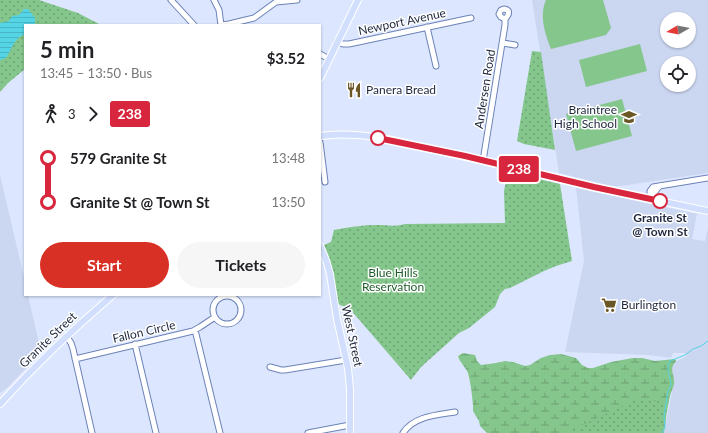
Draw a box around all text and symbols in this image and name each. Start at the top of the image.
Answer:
street label: Newport Avenue [357,5,447,38]
north arrow [660,12,696,48]
map controls [660,12,696,92]
text: 5 min [40,36,95,63]
street label: Andersen Road [471,48,498,130]
text: $3.52 [267,49,305,67]
button: locate [660,56,696,92]
text: 13:45 – 13:50 · Bus [40,65,152,81]
restaurant icon: Panera Bread [345,81,363,99]
place label: Panera Bread [366,82,436,97]
place label: Braintree High School [554,102,617,131]
icon: walk [40,103,62,125]
icon: forward [82,103,104,125]
text: 238 [118,105,142,122]
text: 3 [68,106,76,122]
school or university icon: Braintree High School [620,108,638,126]
unlabelled marker [370,130,386,146]
text: 579 Granite St [70,149,167,167]
text: 13:48 [272,150,305,166]
line badge: 238 [496,156,542,182]
text: 238 [507,160,531,177]
text: Granite St @ Town St [70,193,210,211]
marker: Granite St @ Town St [652,193,668,209]
text: 13:50 [272,194,305,210]
place label: Granite St @ Town St [632,210,688,239]
button: Start [40,242,169,288]
button: Tickets [177,242,305,288]
park label: Blue Hills Reservation [362,265,424,294]
supermarket icon: Burlington [600,296,618,314]
place label: Burlington [621,297,676,312]
street label: West Street [339,304,366,369]
street label: Granite Street [16,308,80,371]
street label: Fallon Circle [111,317,177,346]

